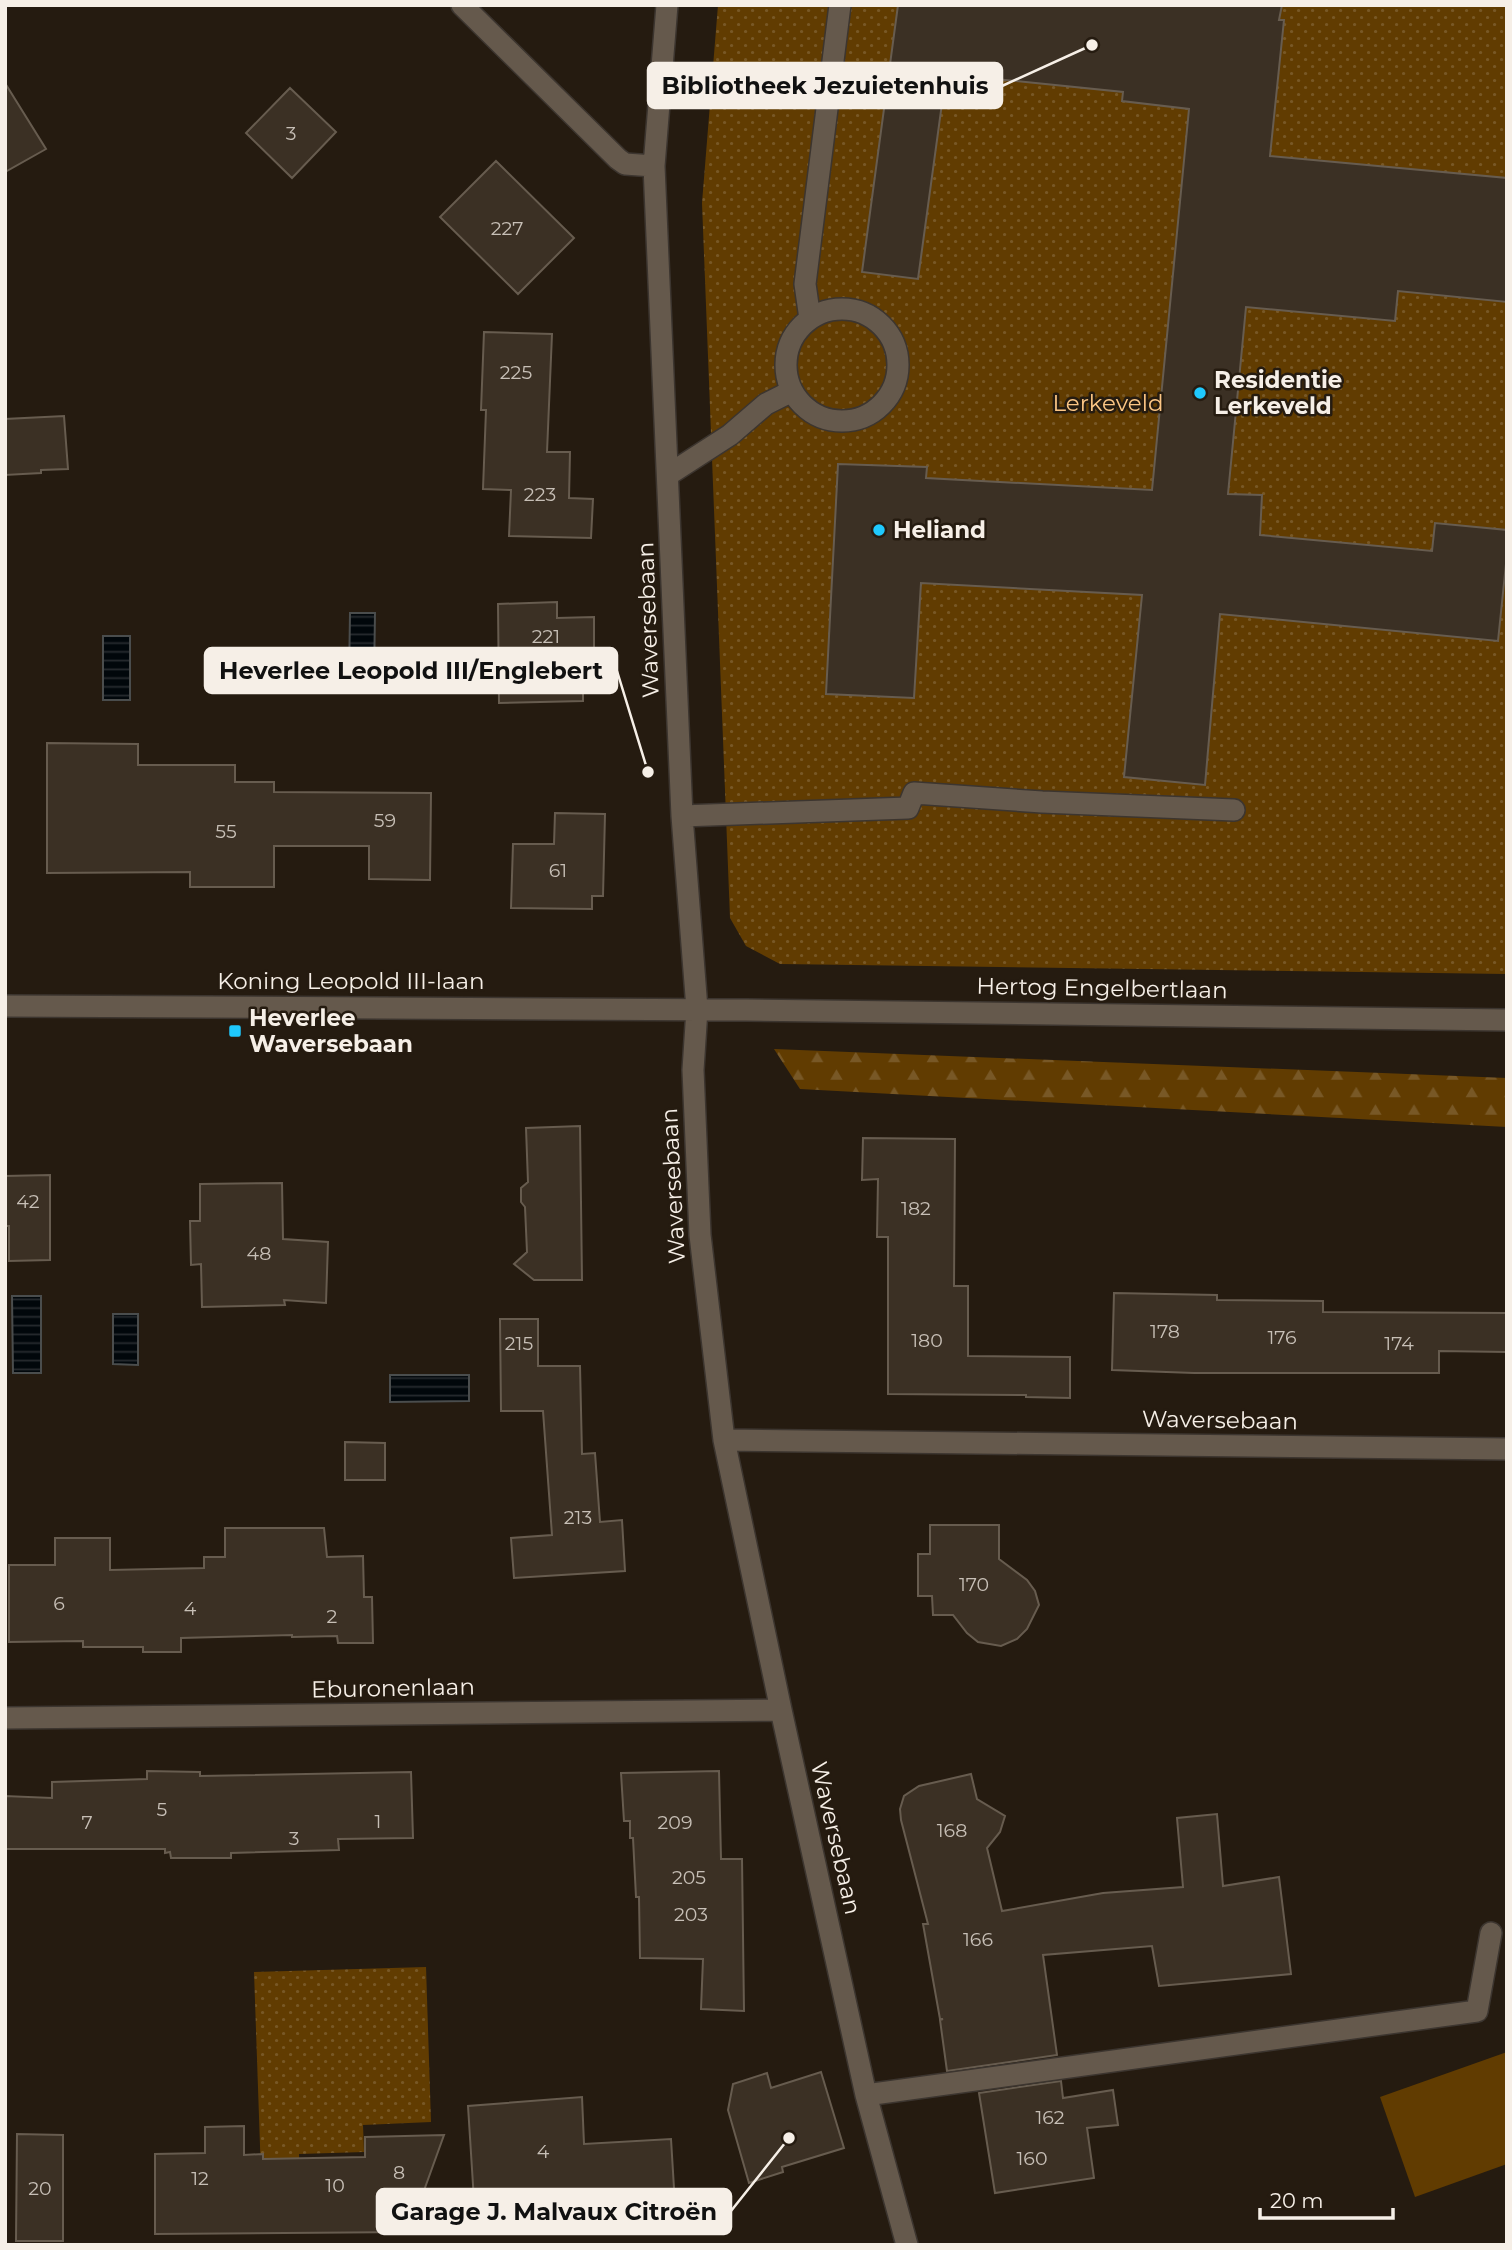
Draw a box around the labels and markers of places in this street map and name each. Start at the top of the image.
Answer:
callout: Bibliotheek Jezuietenhuis [648,63,1002,108]
place label: Residentie Lerkeveld [1214,366,1342,420]
marker: Residentie Lerkeveld [1192,385,1208,401]
place label: Heliand [893,516,986,544]
marker: Heliand [871,522,887,538]
callout: Heverlee Leopold III/Englebert [205,648,617,693]
place label: Heverlee Waversebaan [249,1004,413,1058]
marker: Heverlee Waversebaan [227,1023,243,1039]
callout: Garage J. Malvaux Citroën [377,2189,731,2234]

